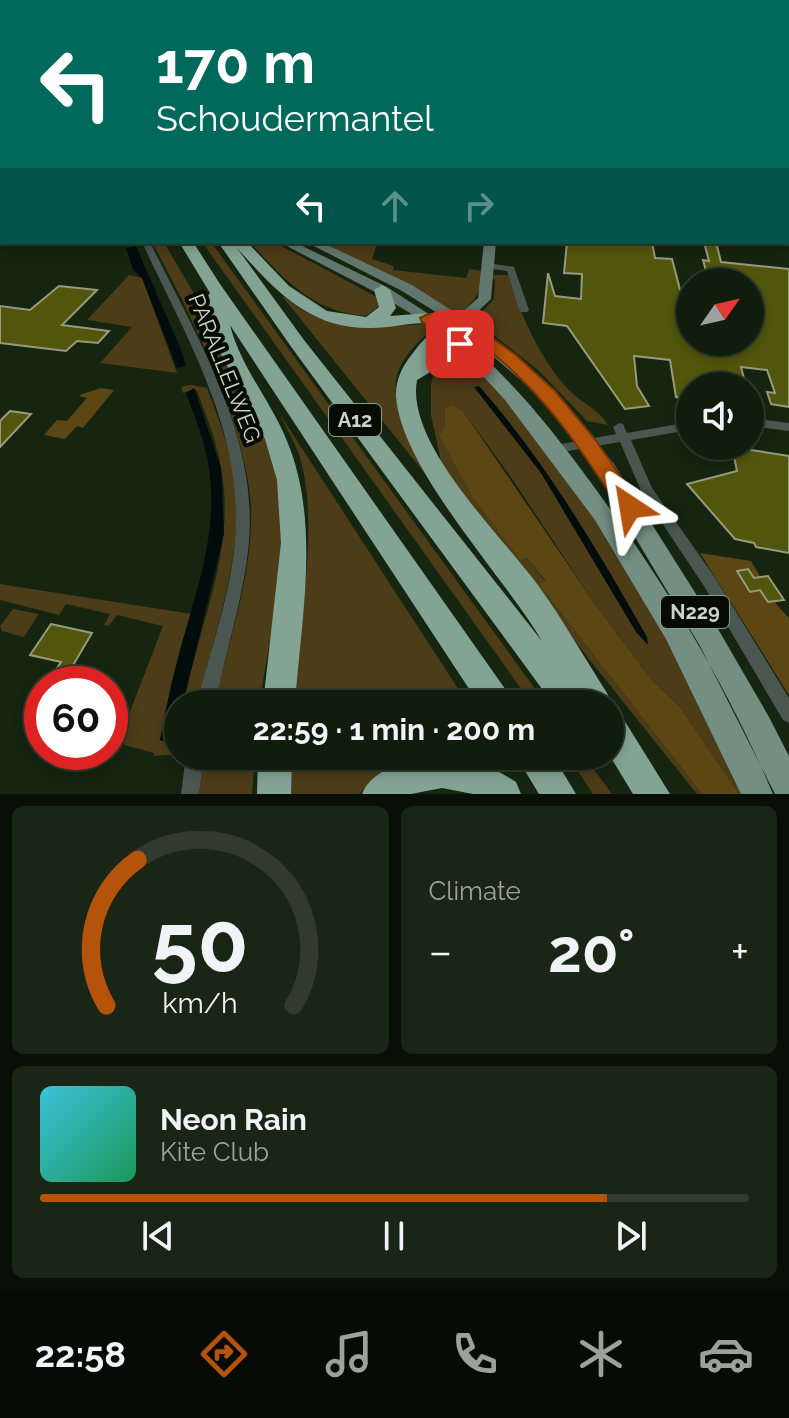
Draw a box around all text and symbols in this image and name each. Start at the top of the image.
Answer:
text: 170 m [156,30,315,96]
icon: left [24,32,128,136]
text: Schoudermantel [156,97,434,139]
icon: left [289,184,333,228]
icon: ahead [373,184,417,228]
icon: right [457,184,501,228]
north arrow [676,268,764,356]
map controls [676,268,764,460]
street label: PARALLELWEG [183,290,267,446]
pin [426,310,494,378]
icon: arrive [438,322,482,366]
button: sound [676,372,764,460]
road number: A12 [329,404,381,436]
position arrow [588,465,672,549]
road number: N229 [661,596,729,628]
speed limit sign: 60 [24,666,128,770]
text: 22:59 · 1 min · 200 m [253,712,535,747]
text: Climate [429,876,521,906]
text: 50 [152,894,249,991]
text: 20° [548,916,635,986]
text: − [429,926,452,977]
text: + [731,926,749,977]
text: km/h [163,986,238,1020]
text: Neon Rain [160,1102,307,1137]
text: Kite Club [160,1137,269,1167]
icon: previous [136,1214,180,1258]
icon: pause [372,1214,416,1258]
icon: next [609,1214,653,1258]
icon: directions [196,1326,252,1382]
icon: music [321,1326,377,1382]
icon: phone [447,1326,503,1382]
icon: climate [573,1326,629,1382]
icon: car [698,1326,754,1382]
text: 22:58 [35,1333,126,1375]

